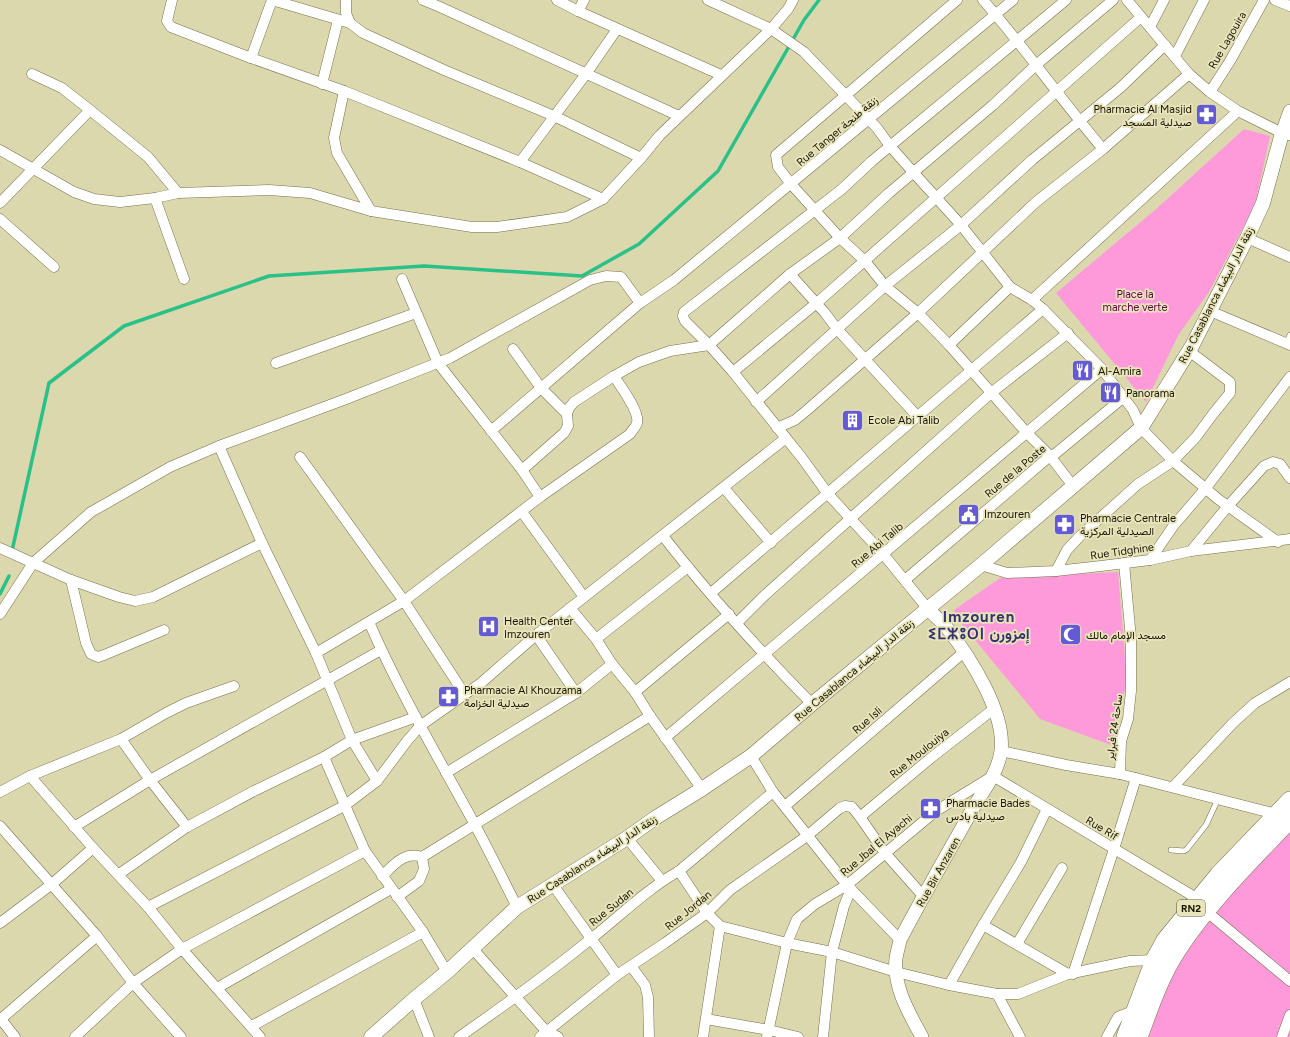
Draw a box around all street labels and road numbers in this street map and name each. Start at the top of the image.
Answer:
street label: Rue Lagouira [1206,9,1249,71]
street label: Rue Tanger زنقة طنجة [794,94,881,169]
street label: Rue Casablanca زنقة الدار البيضاء [1176,224,1257,366]
street label: Rue de la Poste [982,442,1048,501]
street label: Rue Abi Talib [849,520,906,571]
street label: Rue Tidghine [1089,541,1155,562]
street label: Rue Casablanca زنقة الدار البيضاء [792,616,917,724]
street label: ساحة 24 فبراير [1103,693,1126,762]
street label: Rue Isli [850,704,885,737]
street label: Rue Moulouiya [887,726,952,781]
street label: Rue Casablanca زنقة الدار البيضاء [525,812,660,906]
street label: Rue Jbal El Ayachi [838,812,915,879]
street label: Rue Rif [1083,814,1121,844]
street label: Rue Bir Anzaren [914,835,963,909]
street label: Rue Sudan [587,886,636,929]
street label: Rue Jordan [663,888,714,933]
road number: RN2 [1177,900,1205,916]

